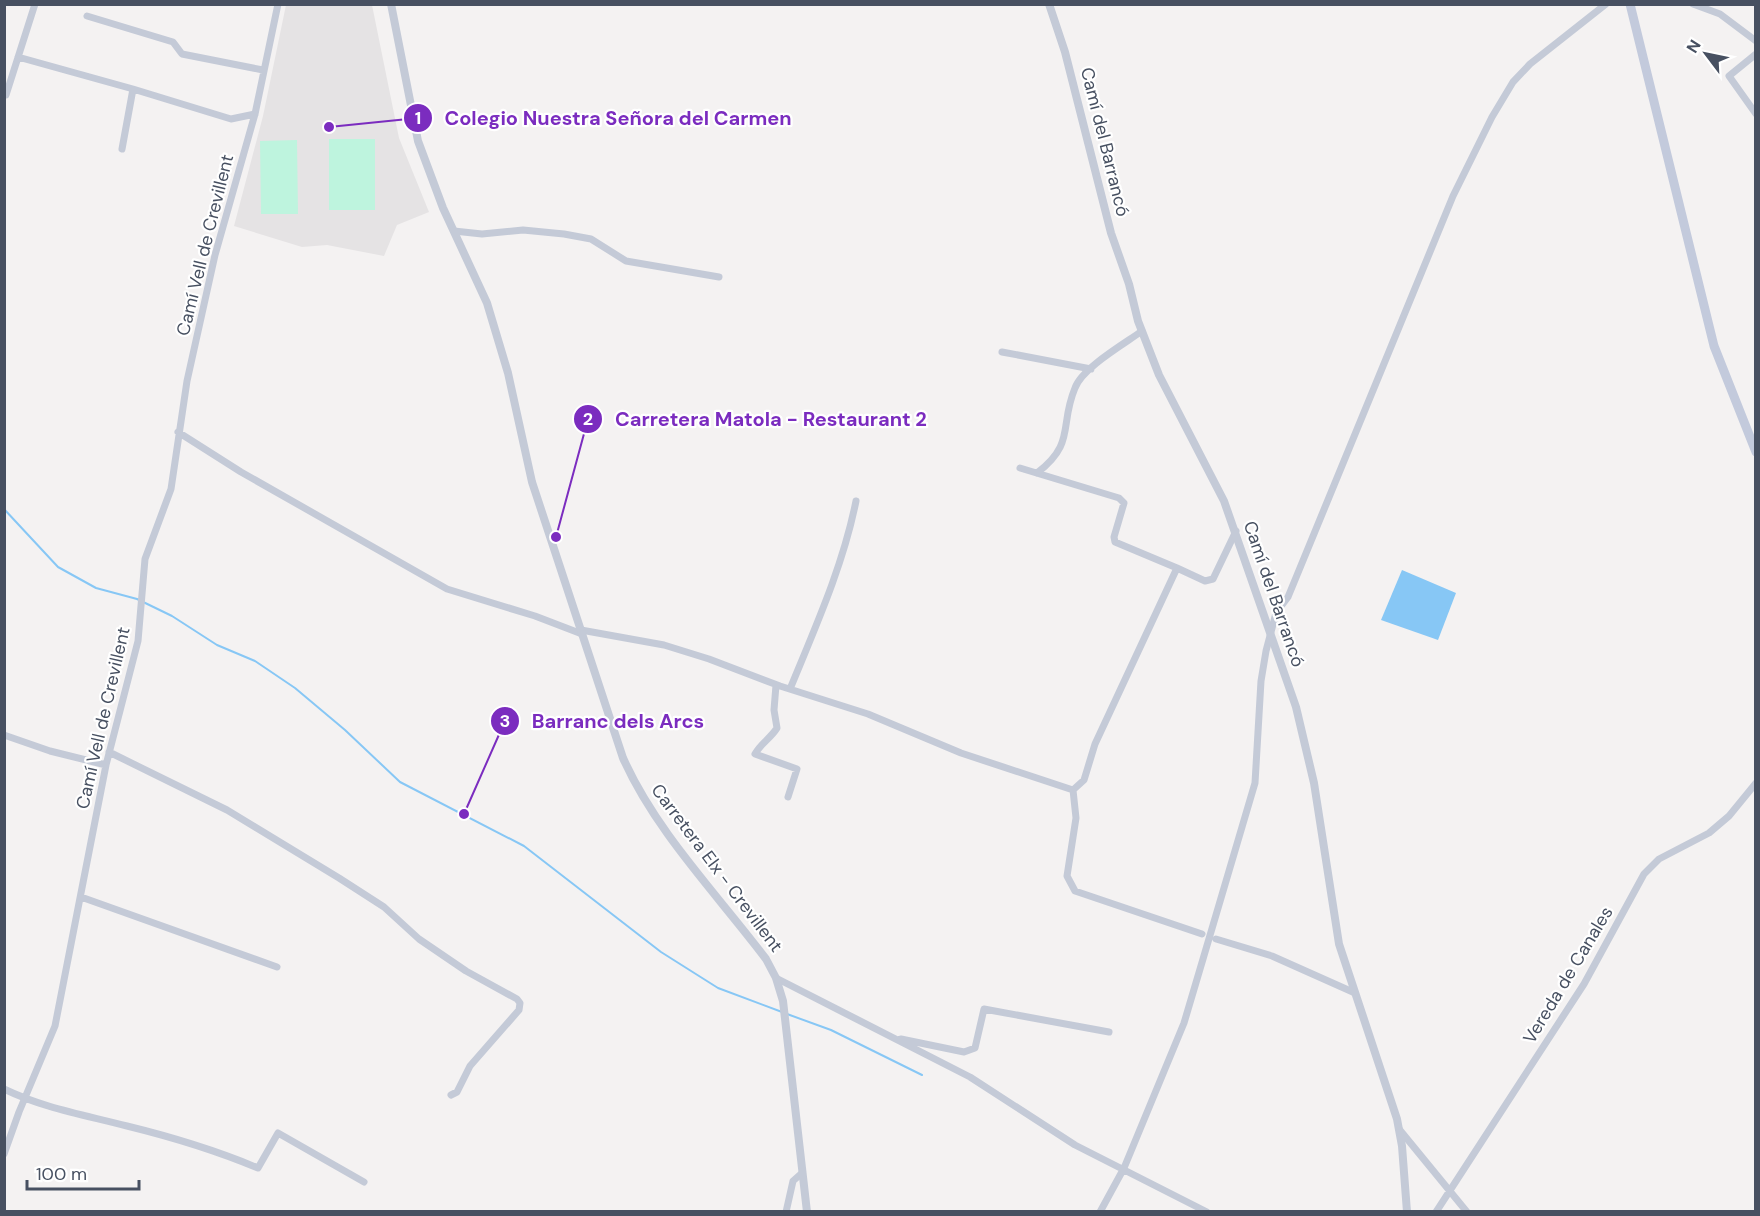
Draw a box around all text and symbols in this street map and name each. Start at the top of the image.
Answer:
north arrow [1676,24,1736,84]
text: N [1682,36,1706,57]
street label: Camí del Barrancó [1075,65,1135,219]
callout: Colegio Nuestra Señora del Carmen [403,99,804,137]
text: Colegio Nuestra Señora del Carmen [444,105,792,131]
text: 1 [415,106,421,130]
street label: Camí Vell de Crevillent [171,152,239,338]
callout: Carretera Matola - Restaurant 2 [573,400,939,438]
text: Carretera Matola - Restaurant 2 [615,406,927,432]
text: 2 [583,407,593,431]
street label: Camí del Barrancó [1238,518,1310,670]
street label: Camí Vell de Crevillent [70,625,136,811]
callout: Barranc dels Arcs [490,702,716,740]
text: Barranc dels Arcs [532,708,704,734]
text: 3 [500,709,510,733]
street label: Carretera Elx - Crevillent [646,779,788,957]
street label: Vereda de Canales [1518,902,1618,1048]
scale bar [27,1153,140,1191]
text: 100 m [36,1162,87,1186]

